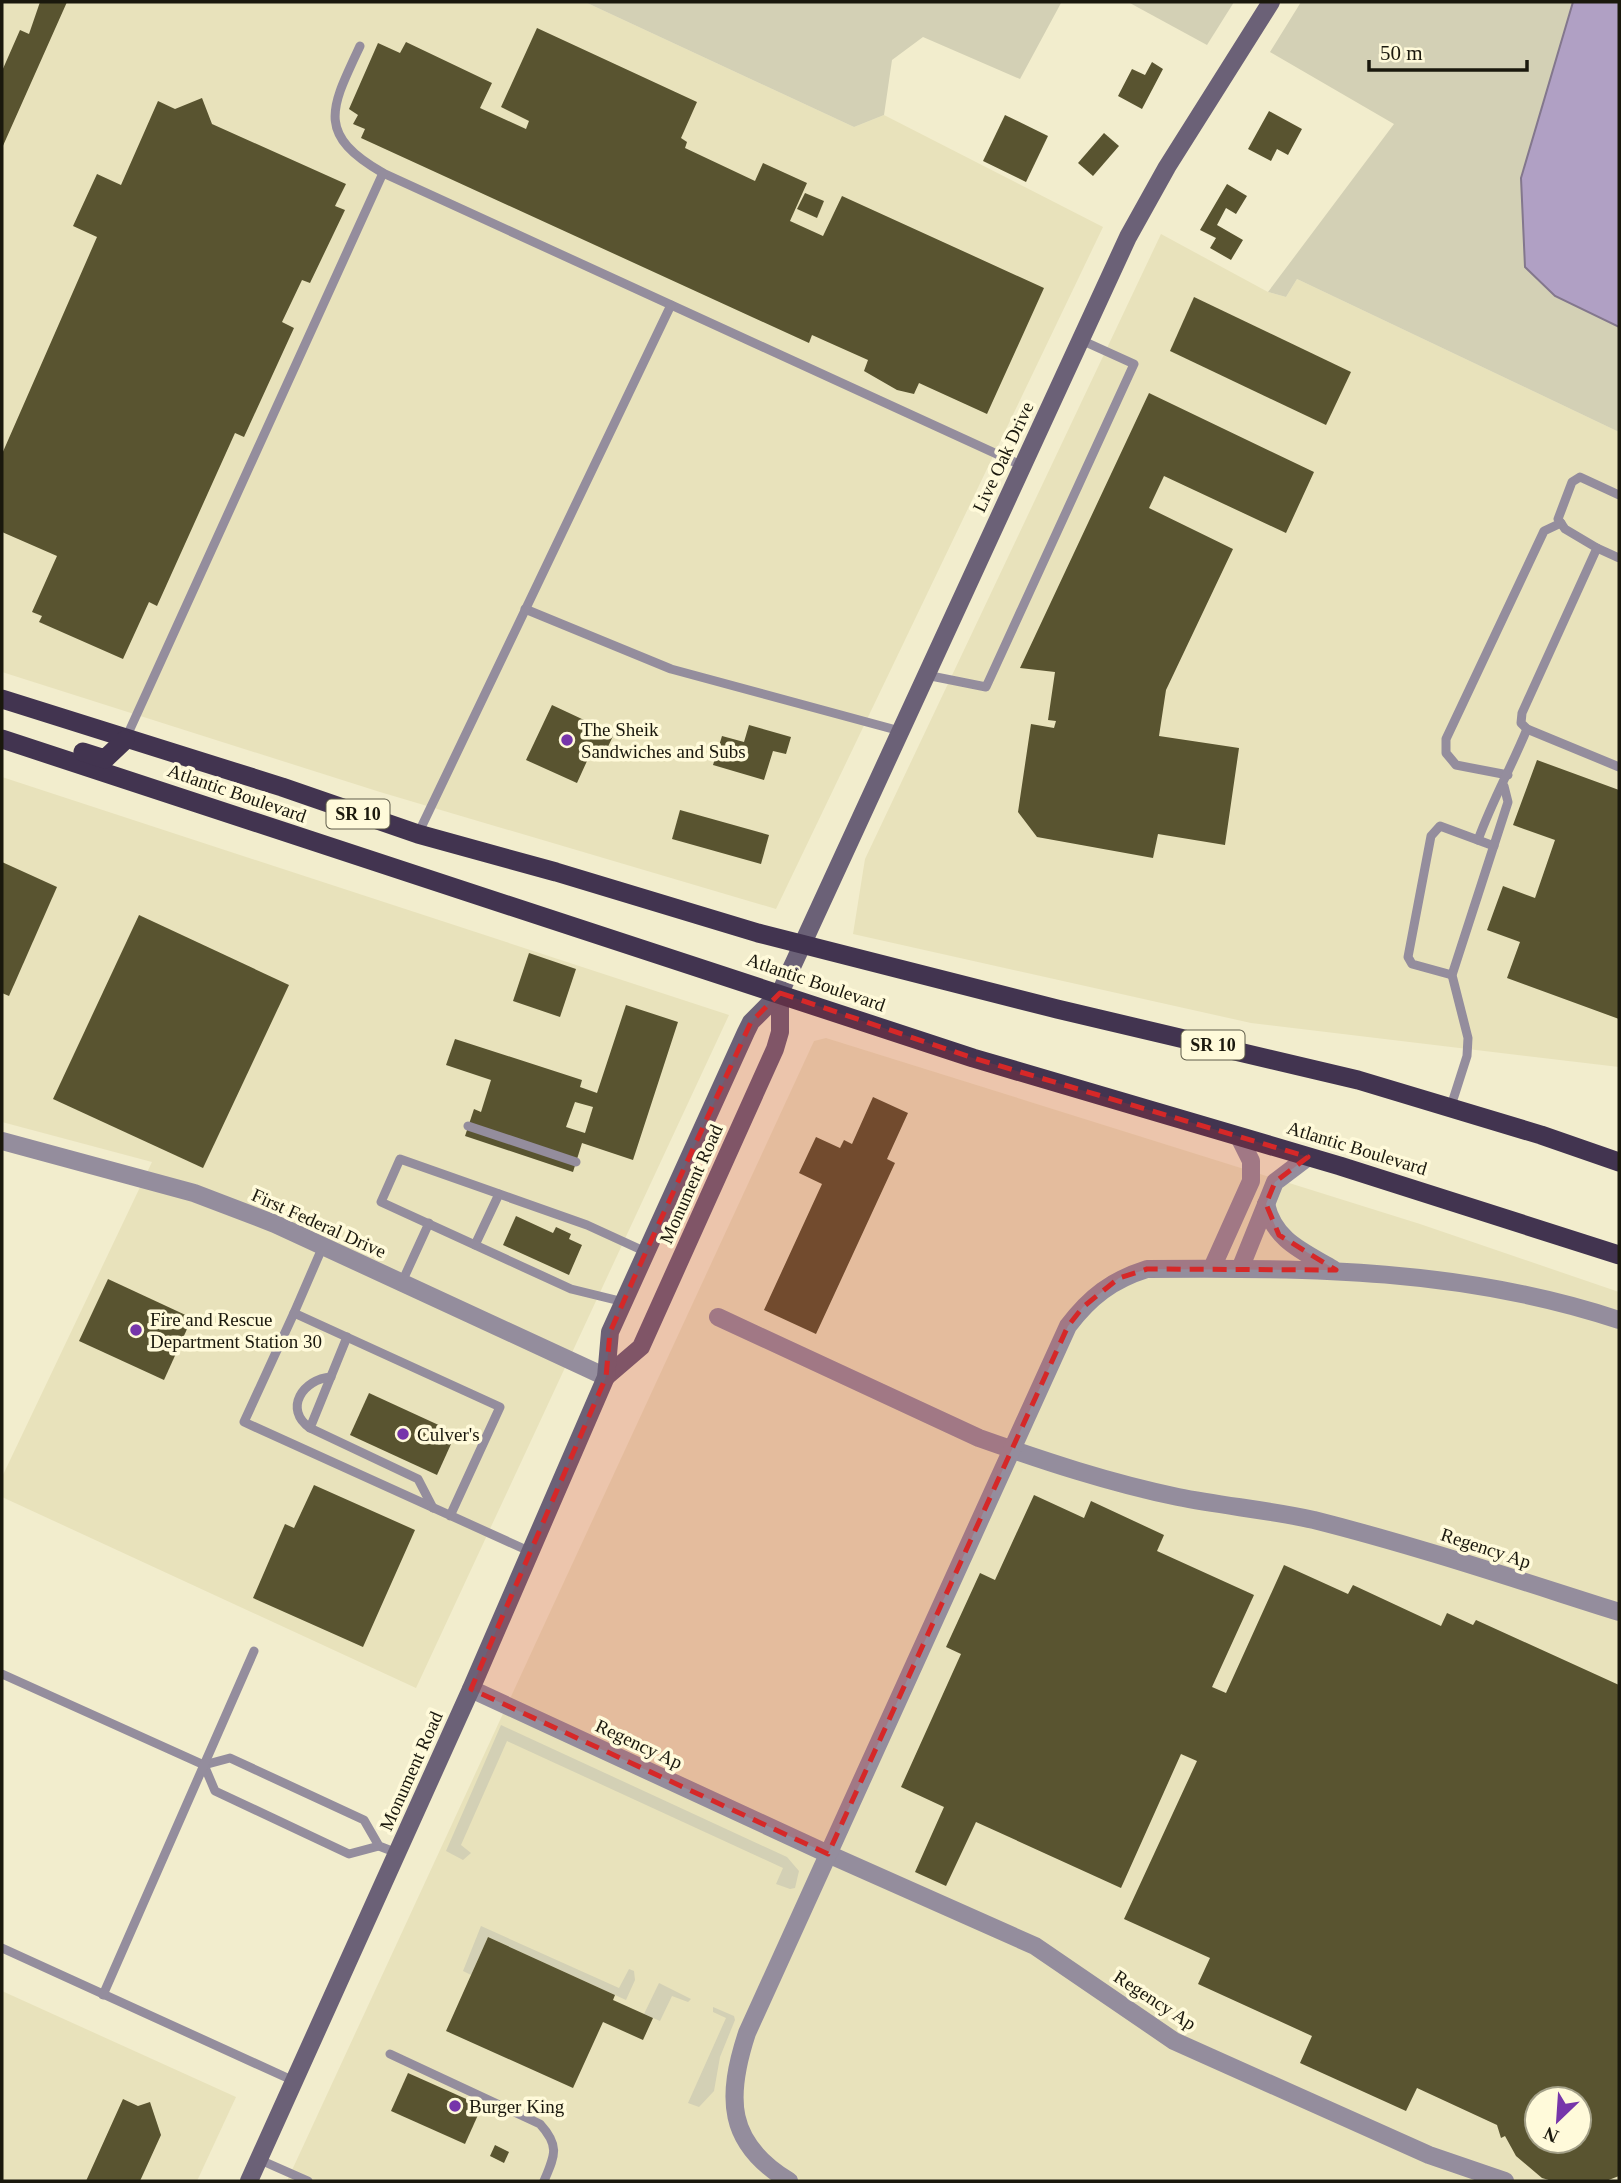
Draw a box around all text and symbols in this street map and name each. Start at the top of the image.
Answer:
scale bar [1369,28,1526,72]
text: 50 m [1380,41,1423,65]
street label: Live Oak Drive [968,399,1038,515]
place label: The Sheik Sandwiches and Subs [581,719,746,762]
marker: The Sheik Sandwiches and Subs [559,732,575,748]
street label: Atlantic Boulevard [165,759,309,827]
road number: SR 10 [326,800,390,828]
street label: Atlantic Boulevard [744,948,888,1016]
road number: SR 10 [1182,1030,1244,1060]
street label: Atlantic Boulevard [1285,1117,1430,1179]
street label: Monument Road [655,1121,727,1247]
street label: First Federal Drive [249,1184,389,1262]
place label: Fire and Rescue Department Station 30 [150,1309,322,1352]
marker: Fire and Rescue Department Station 30 [128,1322,144,1338]
place label: Culver's [417,1424,480,1445]
marker: Culver's [395,1426,411,1442]
street label: Regency Ap [1438,1524,1534,1572]
street label: Monument Road [375,1708,447,1834]
street label: Regency Ap [592,1715,686,1773]
street label: Regency Ap [1110,1966,1200,2034]
north arrow [1523,2085,1593,2155]
place label: Burger King [469,2096,565,2117]
marker: Burger King [447,2098,463,2114]
text: N [1540,2122,1562,2147]

